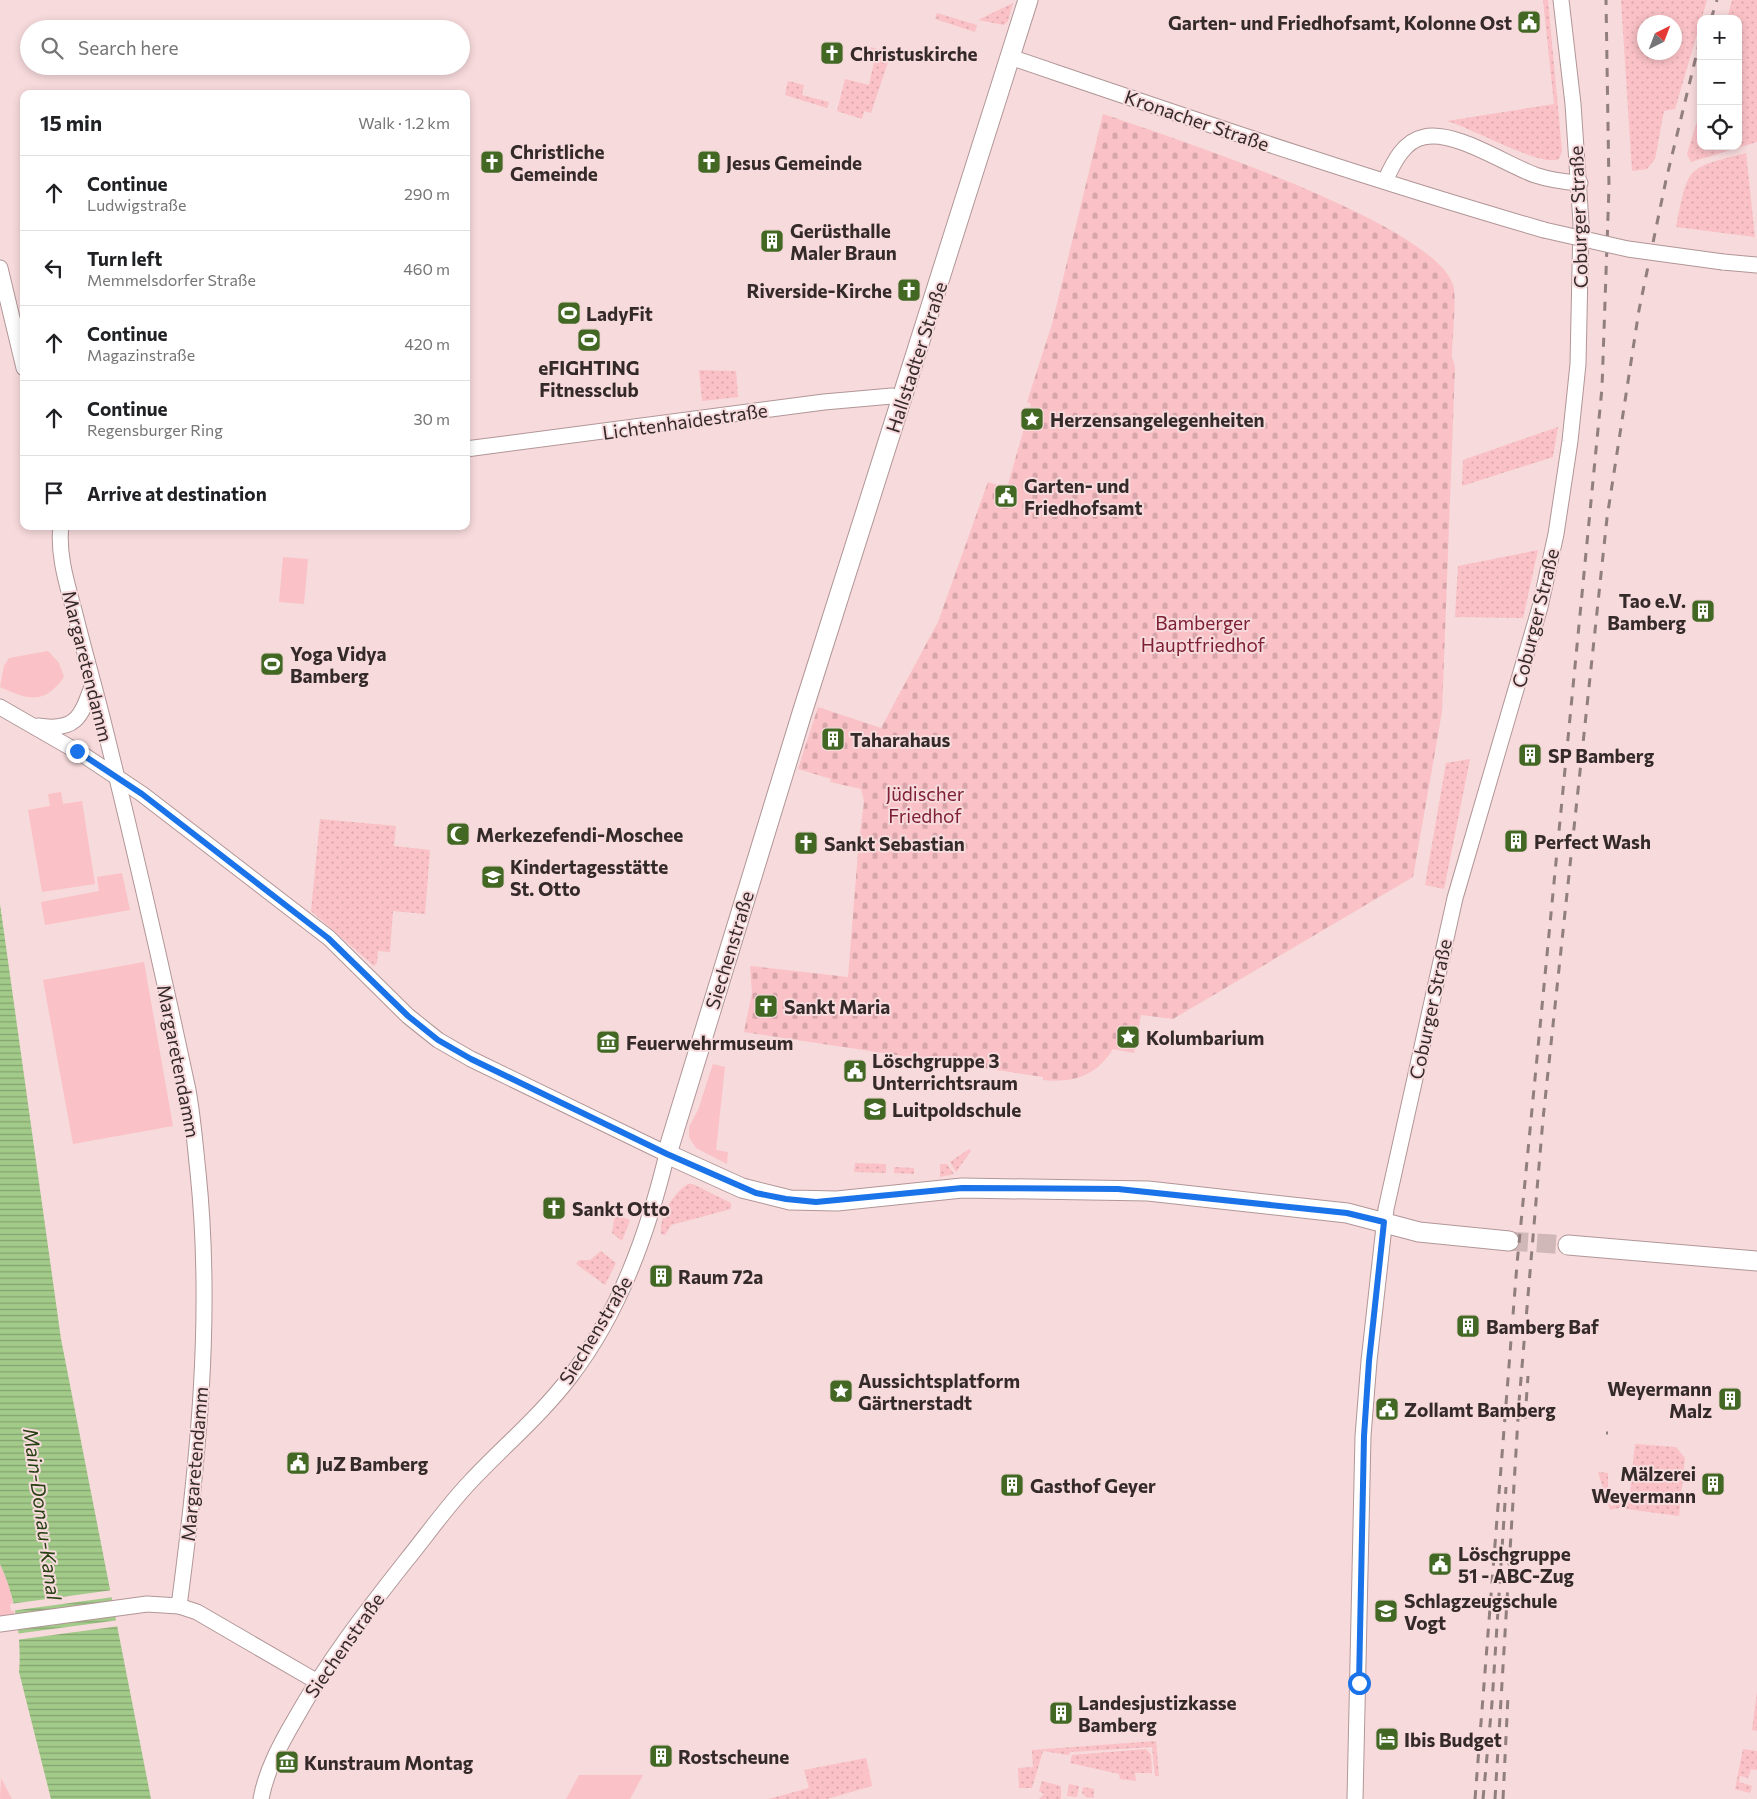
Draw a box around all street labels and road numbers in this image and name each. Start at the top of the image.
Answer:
street label: Kronacher Straße [1122,84,1272,156]
street label: Coburger Straße [1564,145,1592,289]
street label: Hallstadter Straße [881,278,951,436]
street label: Lichtenhaidestraße [601,398,769,444]
street label: Coburger Straße [1507,546,1563,690]
street label: Margaretendamm [58,588,118,744]
street label: Siechenstraße [700,888,758,1012]
street label: Coburger Straße [1404,937,1456,1081]
street label: Margaretendamm [153,983,205,1139]
street label: Siechenstraße [554,1272,636,1388]
street label: Margaretendamm [176,1386,212,1542]
street label: Siechenstraße [299,1588,389,1702]

